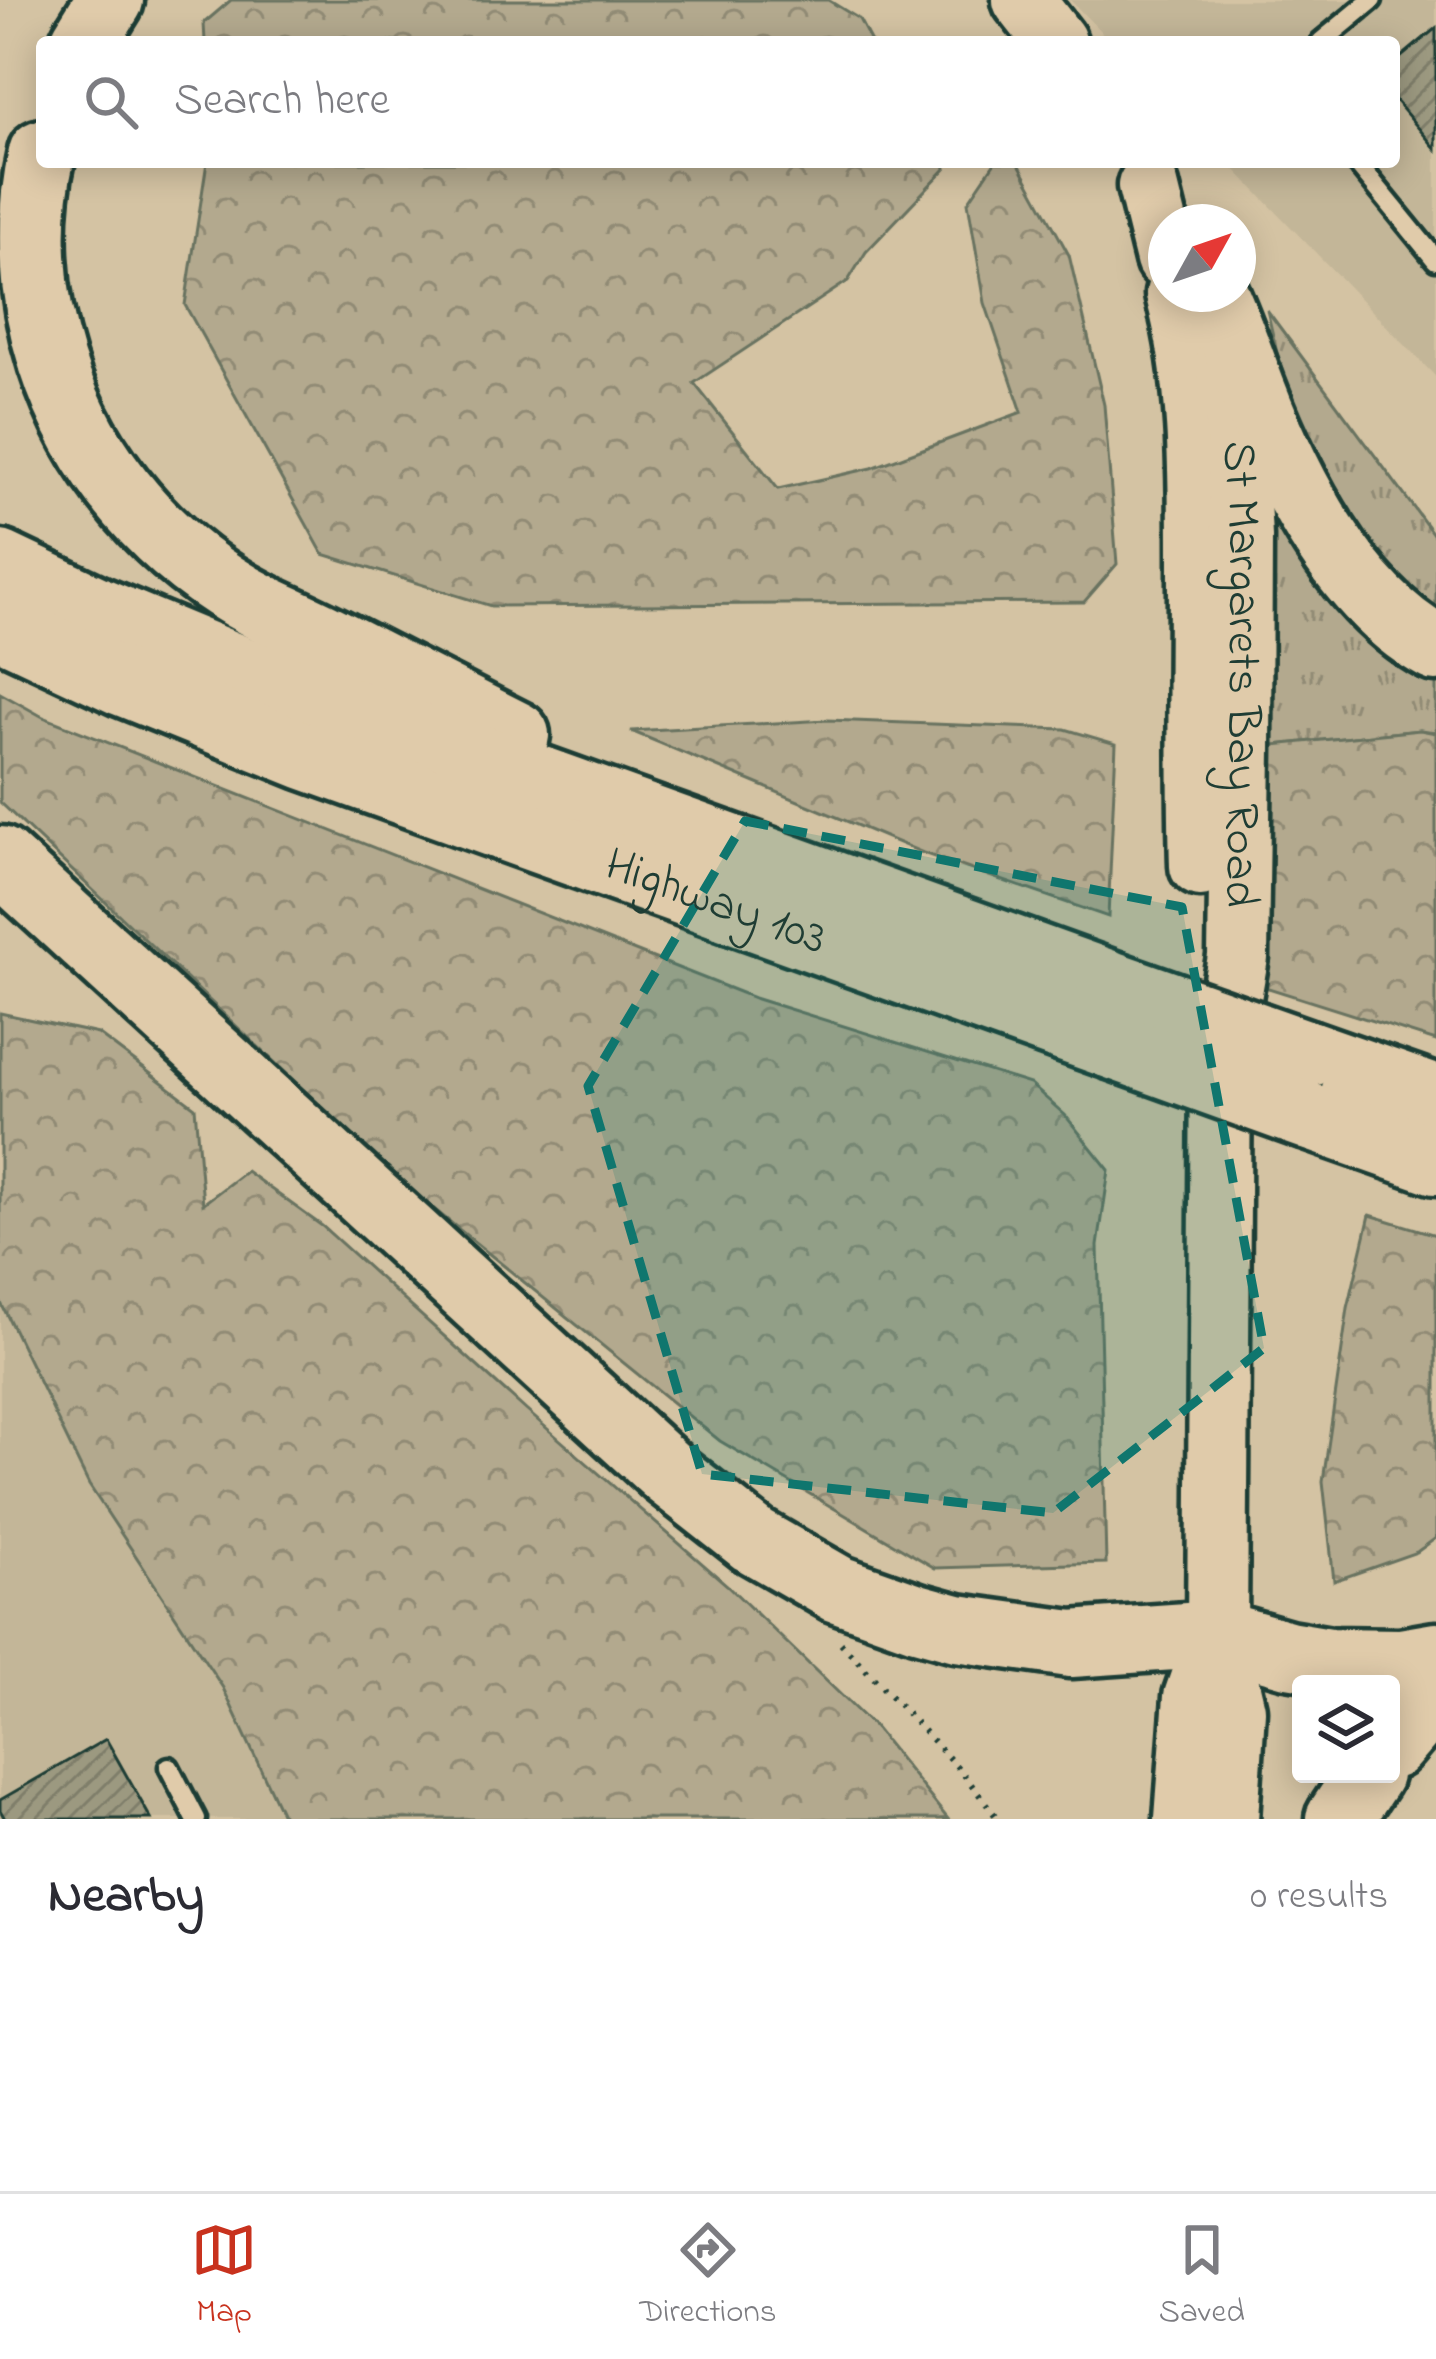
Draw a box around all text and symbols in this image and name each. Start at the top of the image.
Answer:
search box [36,36,1400,168]
icon: search [78,69,144,135]
text: Search here [174,69,390,135]
north arrow [1148,204,1256,312]
street label: St Margarets Bay Road [1202,439,1277,908]
street label: Highway 103 [595,831,836,975]
map controls [1292,1675,1400,1783]
button: layers [1292,1675,1400,1783]
text: Nearby [48,1860,204,1935]
text: 0 results [1250,1869,1388,1926]
tab: Map [191,2217,257,2337]
tab: Directions [639,2217,776,2337]
tab: Saved [1159,2217,1245,2337]

